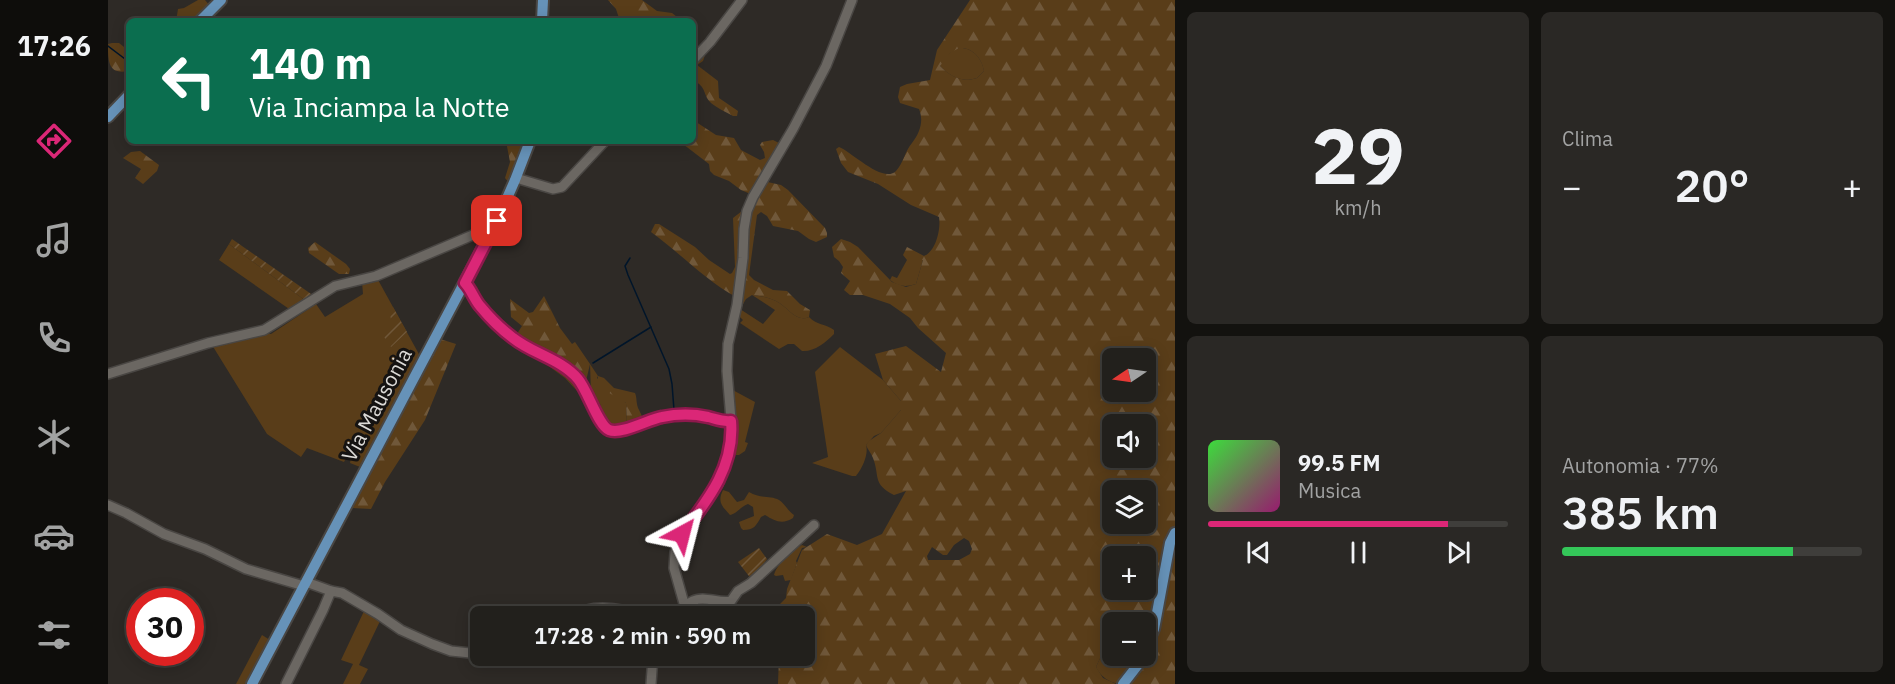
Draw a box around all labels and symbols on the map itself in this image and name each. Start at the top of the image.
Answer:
pin [471,195,522,246]
street label: Via Mausonia [334,343,418,466]
north arrow [1102,348,1156,402]
position arrow [650,502,714,566]
speed limit sign: 30 [126,588,204,666]

